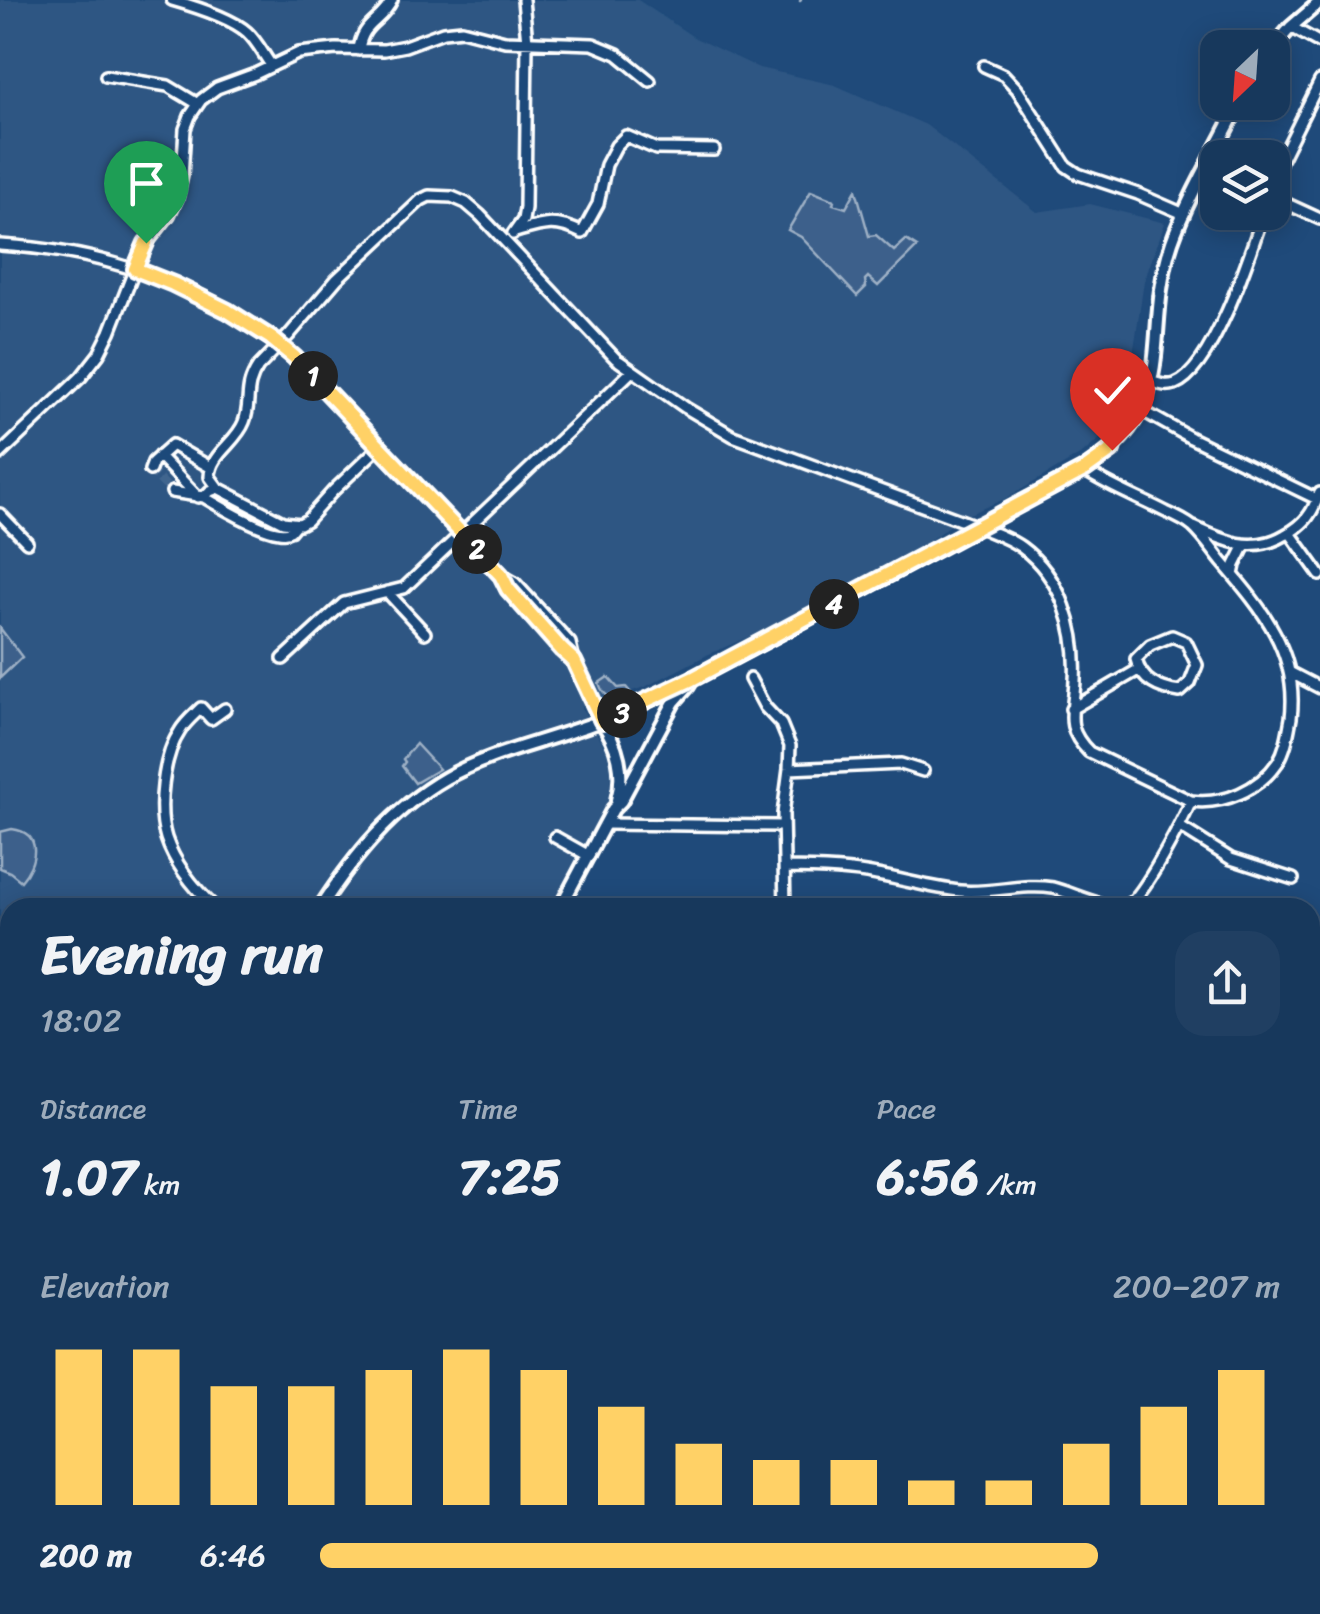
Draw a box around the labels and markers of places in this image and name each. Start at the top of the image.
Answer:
pin [104,141,189,244]
pin [1070,348,1155,451]
pin: 1 [288,351,338,401]
pin: 2 [452,524,502,574]
pin: 4 [809,579,859,629]
pin: 3 [597,688,647,738]

